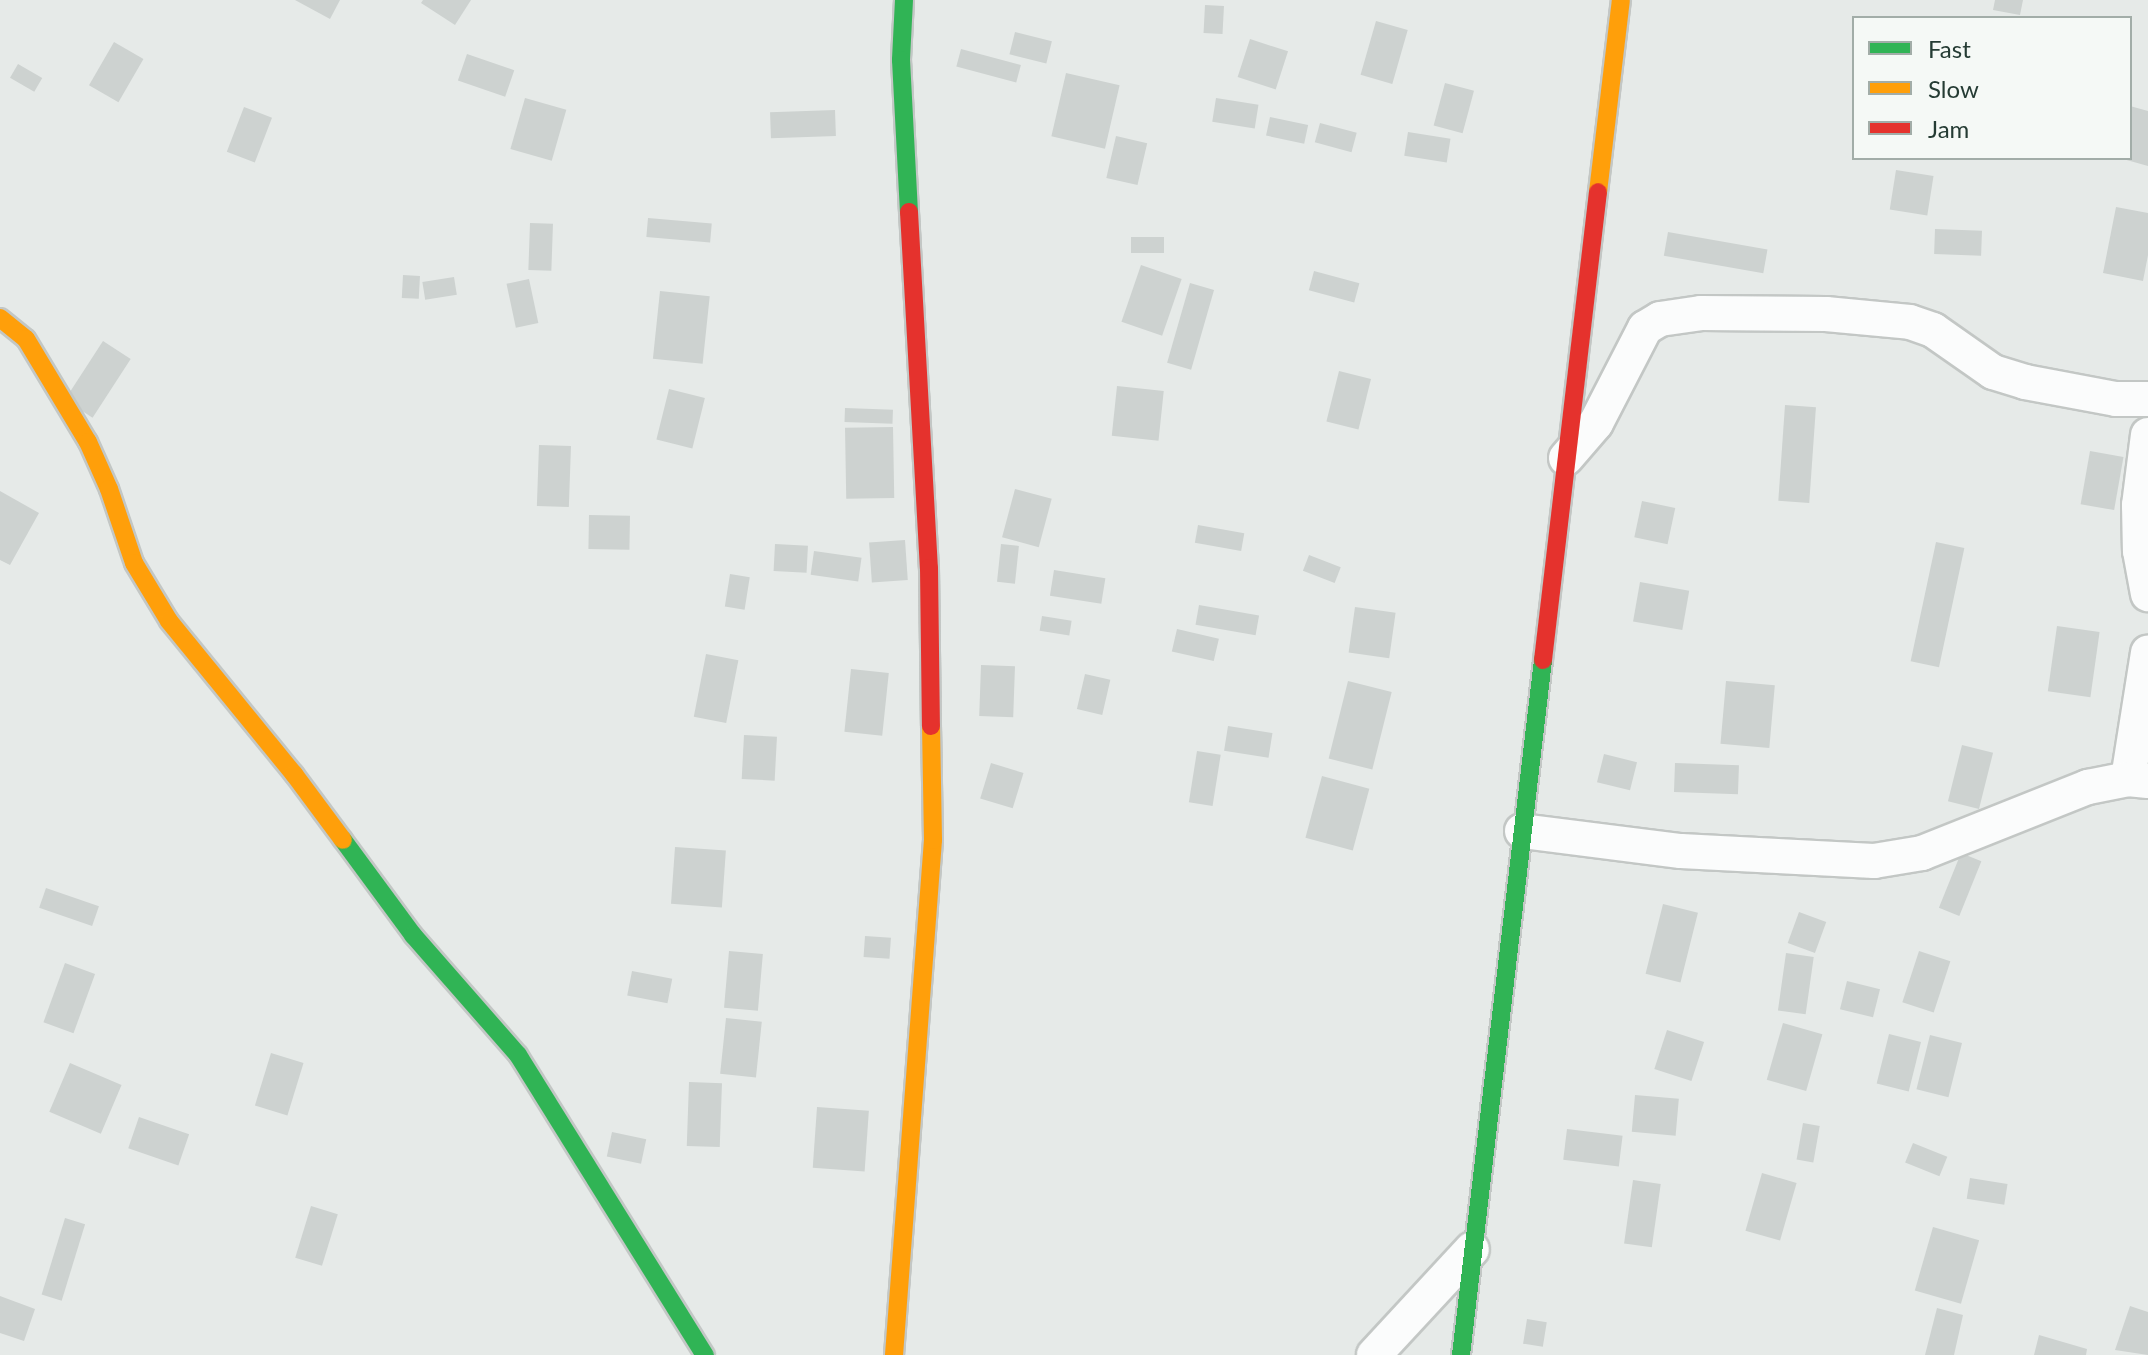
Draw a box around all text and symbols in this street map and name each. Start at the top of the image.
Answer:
legend [1852,16,2132,160]
text: Fast [1928,34,1971,63]
text: Slow [1928,74,1979,103]
text: Jam [1928,114,1969,143]

